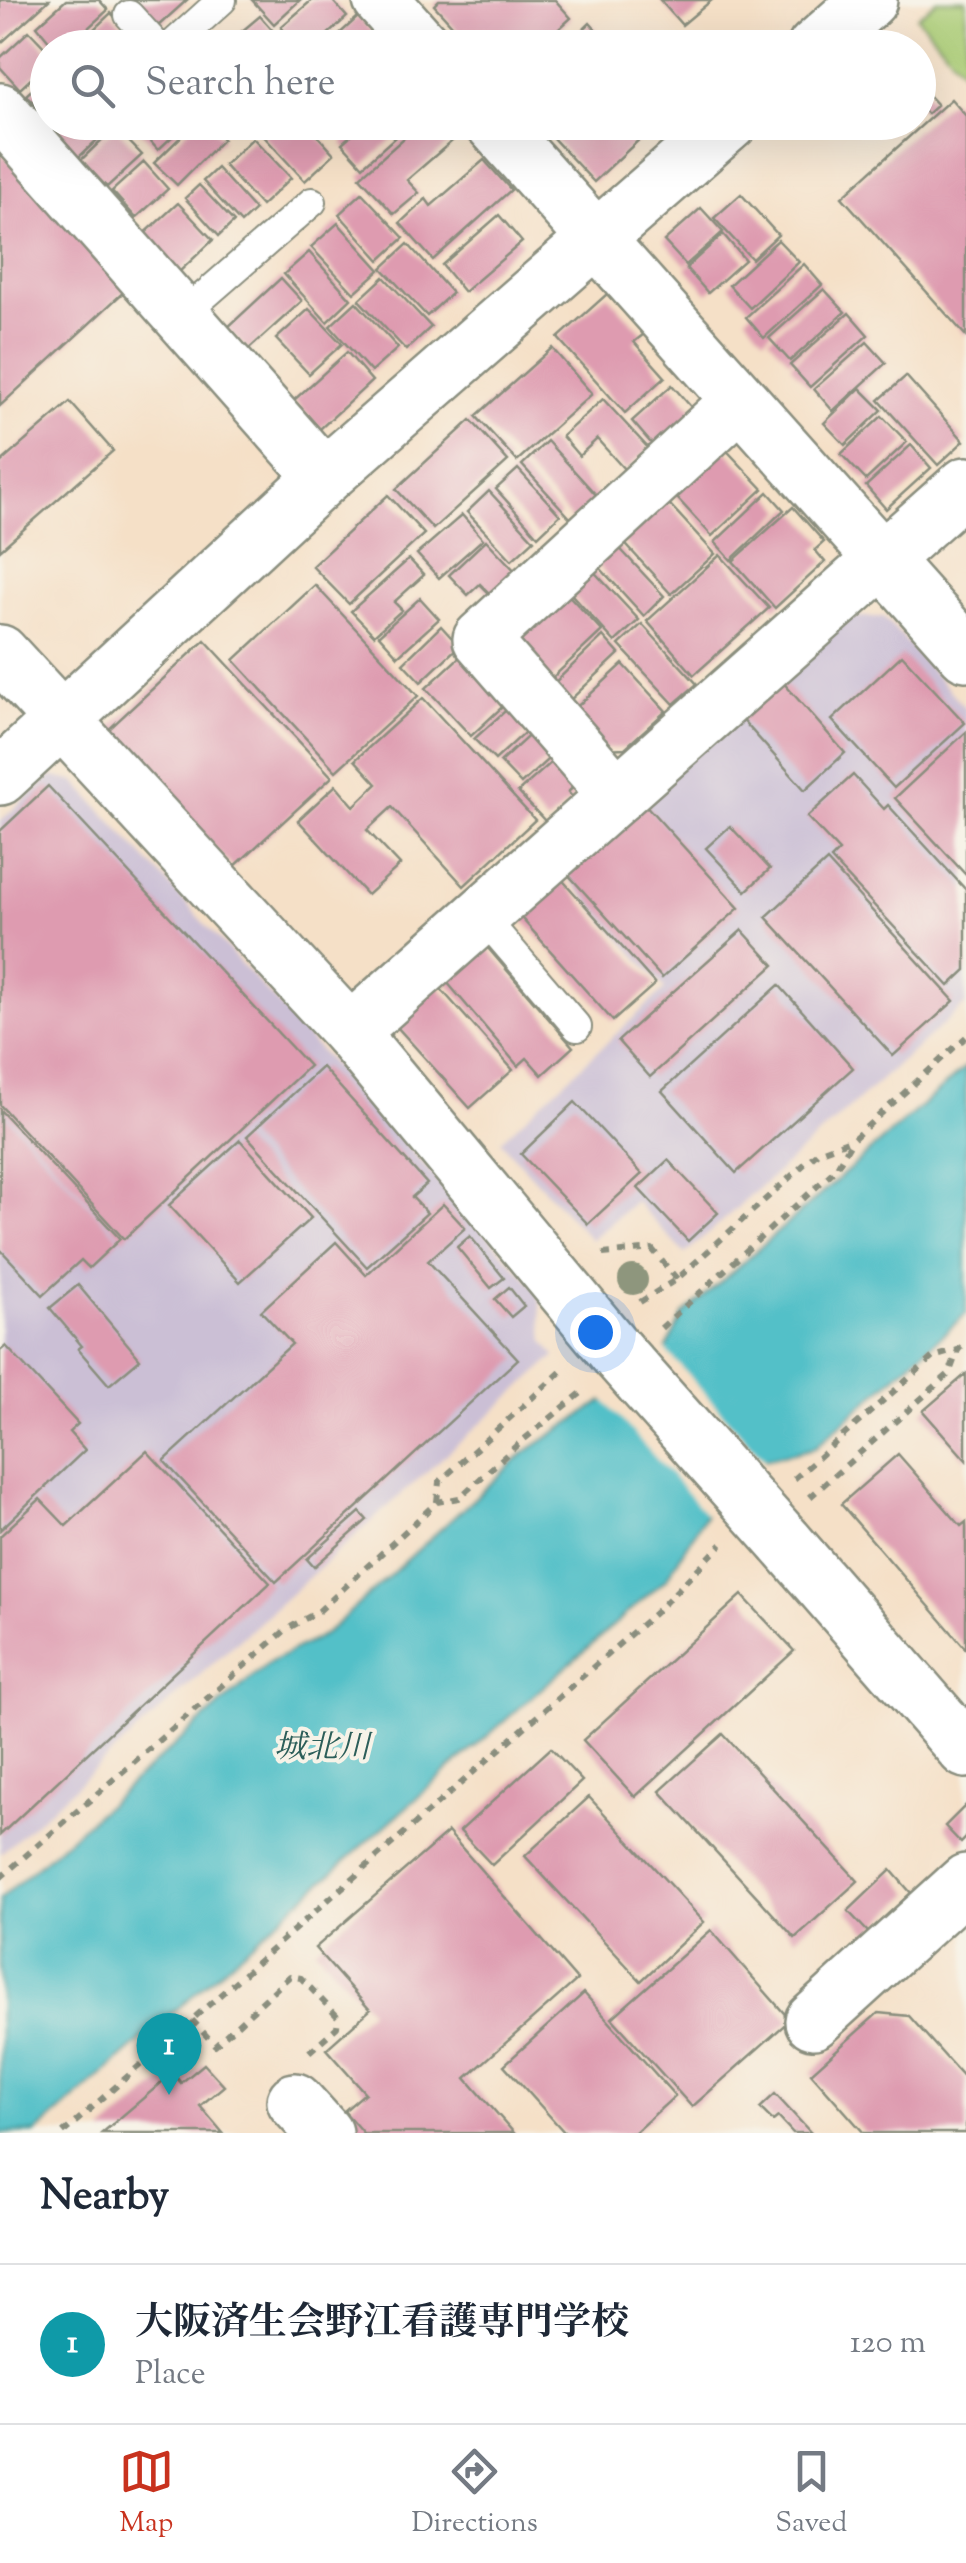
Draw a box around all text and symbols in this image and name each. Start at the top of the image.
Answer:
search box [30,30,936,140]
icon: search [65,58,120,113]
text: Search here [145,58,336,112]
your location [570,1307,621,1358]
water label: 城北川 [274,1726,373,1772]
pin: 1 [136,2012,202,2095]
text: Nearby [40,2168,169,2228]
text: 大阪済生会野江看護専門学校 [135,2298,629,2352]
text: 1 [67,2321,78,2367]
text: 120 m [850,2321,926,2367]
text: Place [135,2352,206,2398]
tab: Map [119,2444,174,2544]
tab: Directions [411,2444,538,2544]
tab: Saved [775,2444,847,2544]

